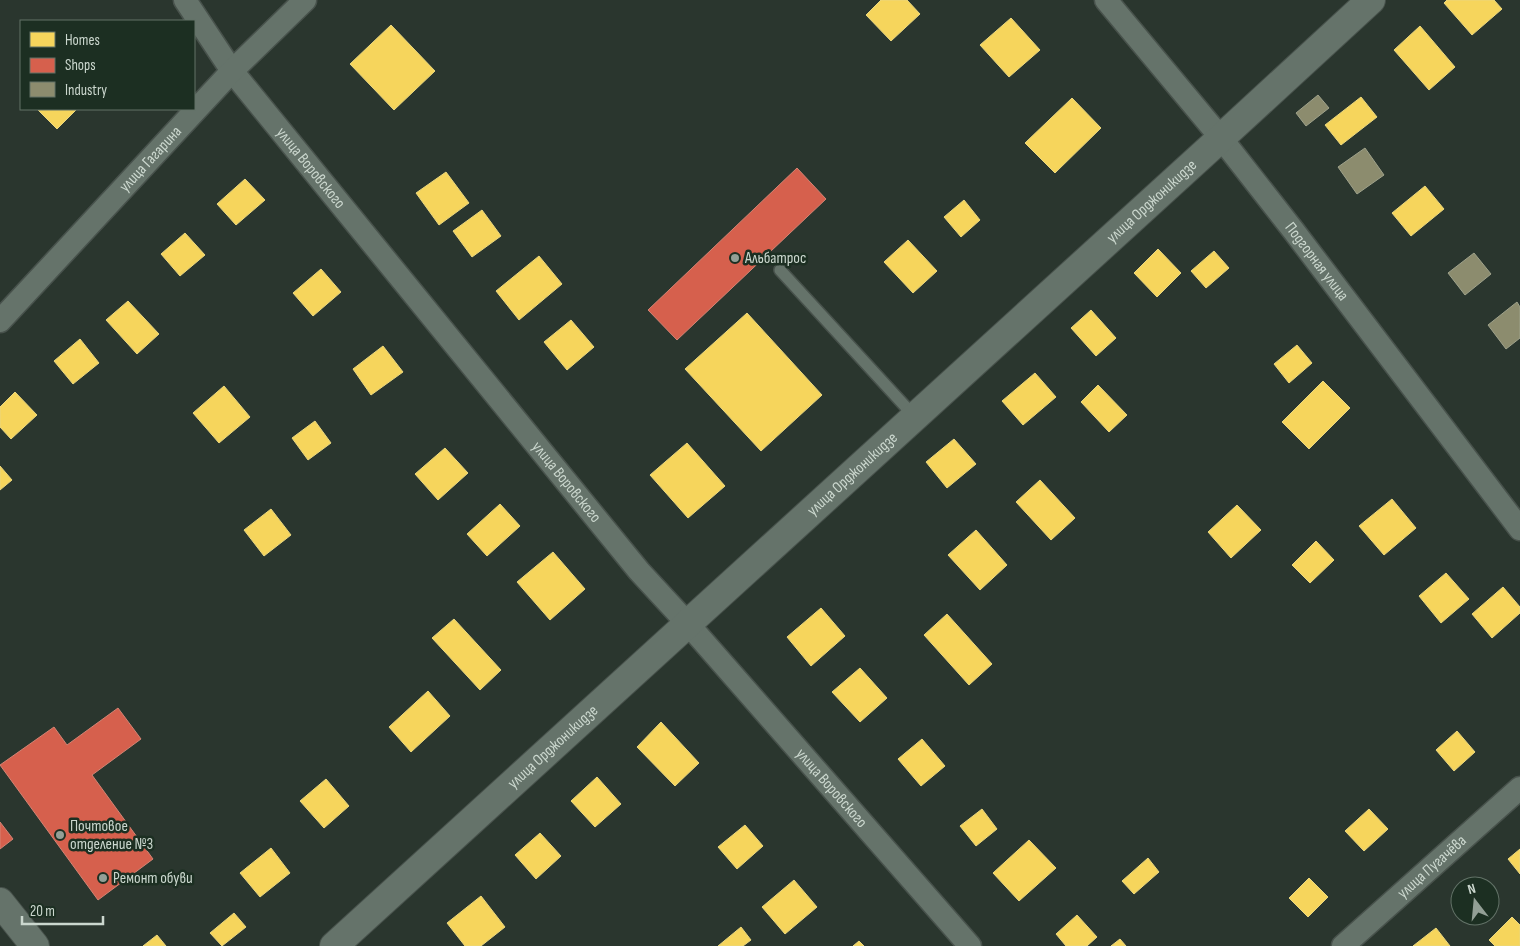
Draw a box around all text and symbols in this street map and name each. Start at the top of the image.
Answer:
legend [20,20,195,110]
text: Homes [65,31,100,50]
text: Shops [65,56,96,75]
text: Industry [65,81,107,100]
street label: улица Гагарина [115,122,186,196]
street label: улица Воровского [272,123,349,212]
street label: улица Орджоникидзе [1103,155,1201,247]
street label: Подгорная улица [1281,218,1353,304]
place label: Альбатрос [744,249,806,268]
marker: Альбатрос [729,252,741,264]
street label: улица Орджоникидзе [803,428,901,520]
street label: улица Воровского [528,438,605,526]
street label: улица Орджоникидзе [504,701,602,792]
street label: улица Воровского [792,744,871,831]
place label: Почтовое отделение №3 [70,817,153,854]
marker: Почтовое отделение №3 [54,829,66,841]
street label: улица Пугачёва [1393,831,1470,902]
place label: Ремонт обуви [113,869,193,888]
marker: Ремонт обуви [97,872,109,884]
north arrow [1450,876,1500,926]
text: N [1466,880,1477,898]
scale bar [22,894,104,926]
text: 20 m [30,902,55,921]

